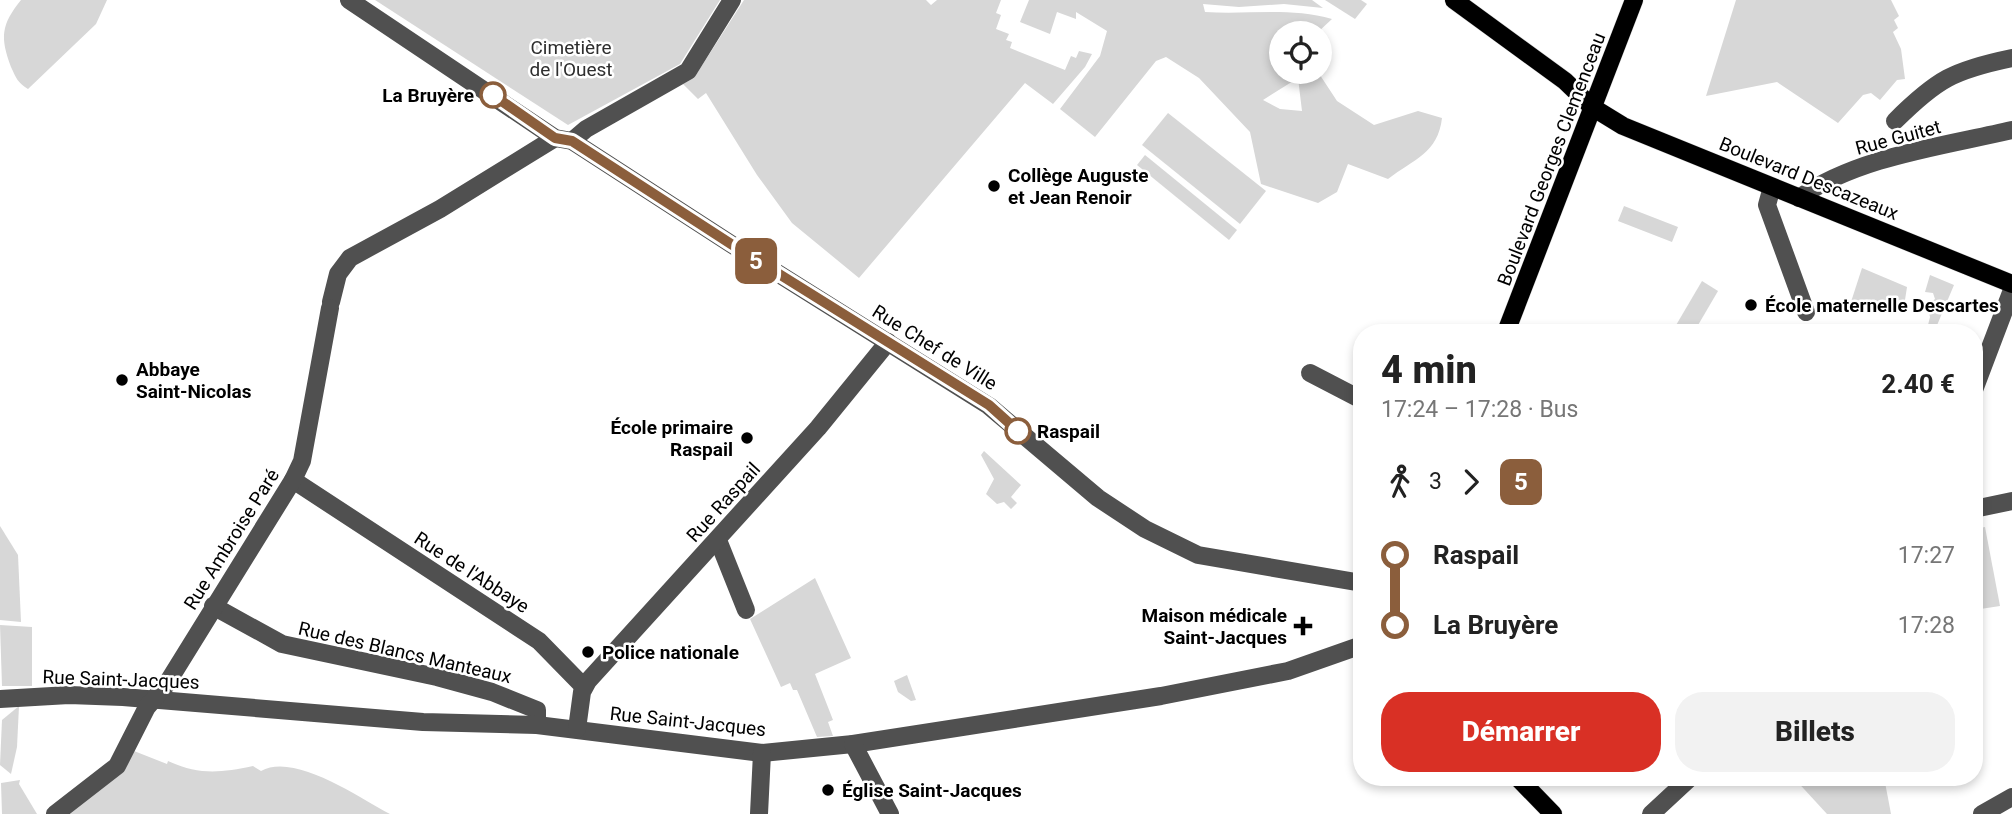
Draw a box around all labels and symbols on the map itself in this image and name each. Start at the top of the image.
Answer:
street label: Boulevard Georges Clemenceau [1492,29,1610,289]
park label: Cimetière de l'Ouest [529,36,613,81]
marker: La Bruyère [480,82,506,108]
place label: La Bruyère [382,84,474,107]
street label: Rue Guitet [1853,115,1943,160]
street label: Boulevard Descazeaux [1716,132,1902,225]
place label: Collège Auguste et Jean Renoir [1008,164,1149,209]
marker: Collège Auguste et Jean Renoir [986,178,1002,194]
line badge: 5 [733,238,779,284]
place label: École maternelle Descartes [1765,294,1999,317]
marker: École maternelle Descartes [1743,297,1759,313]
street label: Rue Chef de Ville [868,300,1001,395]
place label: Abbaye Saint-Nicolas [136,358,252,403]
marker: Abbaye Saint-Nicolas [114,372,130,388]
place label: École primaire Raspail [610,416,733,461]
marker: Raspail [1005,418,1031,444]
place label: Raspail [1037,420,1100,443]
marker: École primaire Raspail [739,430,755,446]
street label: Rue Raspail [682,458,765,547]
street label: Rue Ambroise Paré [179,465,284,614]
street label: Rue de l'Abbaye [410,527,533,618]
place label: Maison médicale Saint-Jacques [1142,604,1287,649]
marker: Maison médicale Saint-Jacques [1293,616,1313,636]
street label: Rue des Blancs Manteaux [296,617,514,688]
place label: Police nationale [602,641,739,664]
marker: Police nationale [580,644,596,660]
street label: Rue Saint-Jacques [42,665,200,694]
street label: Rue Saint-Jacques [609,702,767,741]
place label: Église Saint-Jacques [842,779,1022,802]
marker: Église Saint-Jacques [820,782,836,798]

